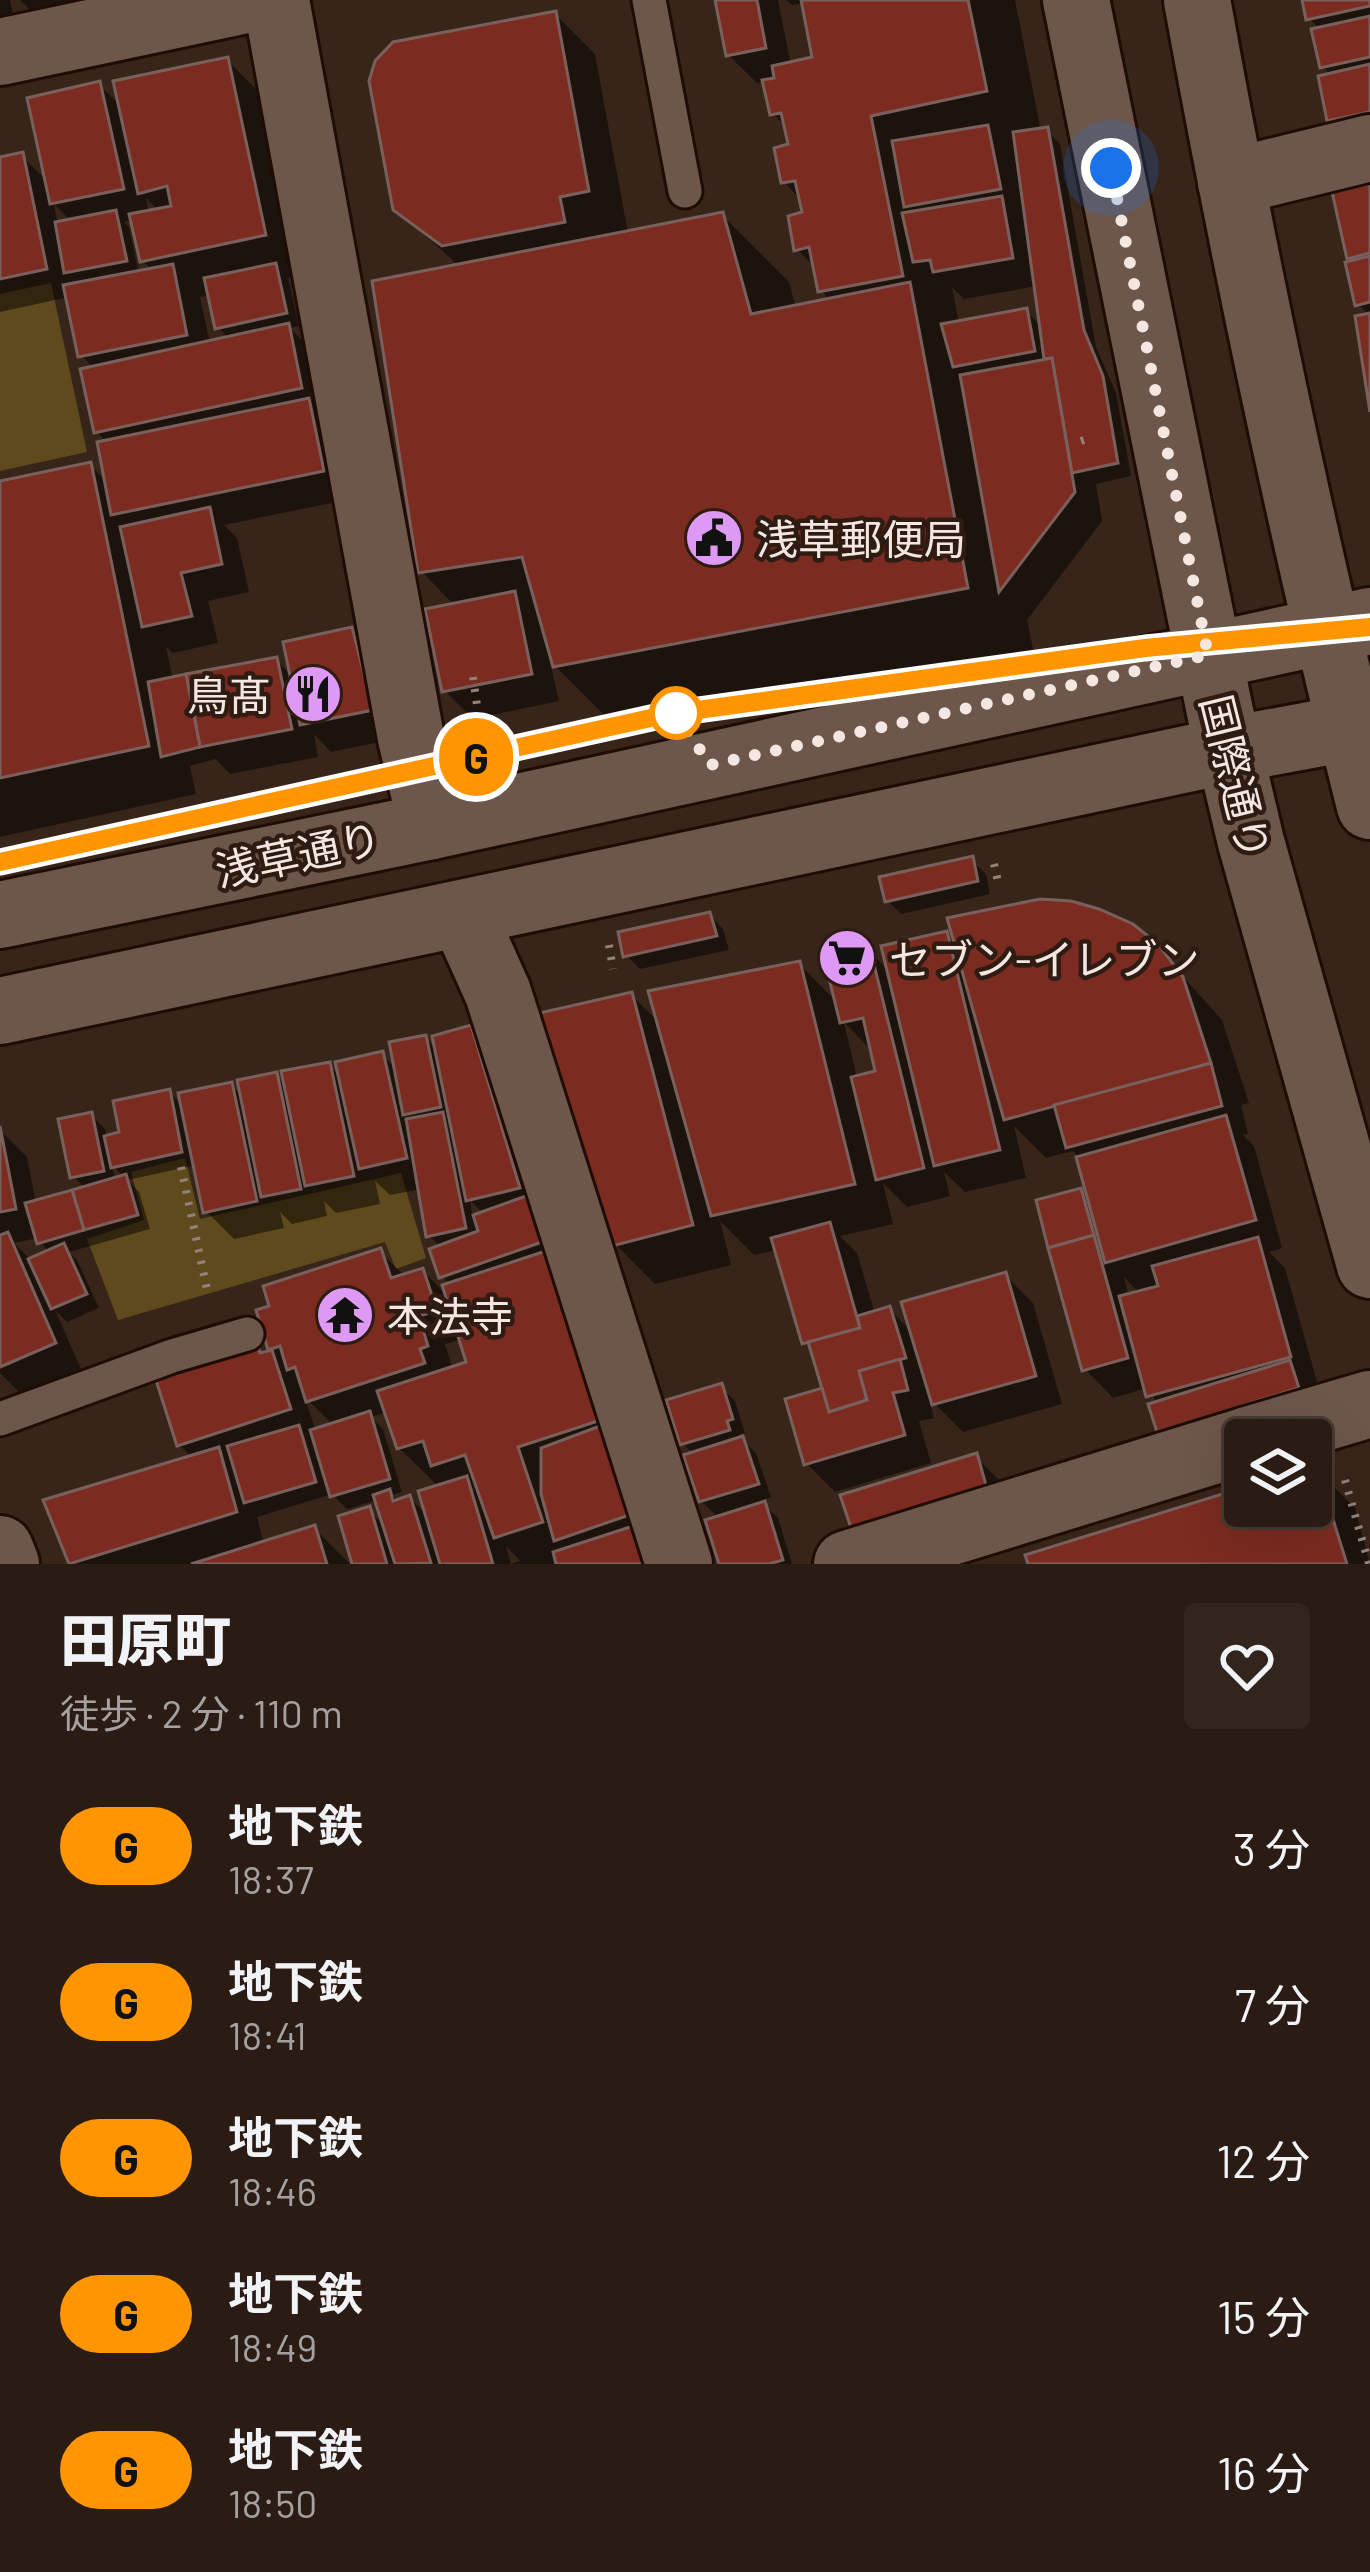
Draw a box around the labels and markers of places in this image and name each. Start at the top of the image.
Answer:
public building icon: 浅草郵便局 [683,507,745,569]
place label: 浅草郵便局 [756,513,966,563]
restaurant icon: 鳥髙 [282,663,344,725]
place label: 鳥髙 [187,669,271,719]
unlabelled marker [651,688,701,738]
supermarket icon: セブン-イレブン [816,927,878,989]
place label: セブン-イレブン [889,933,1200,983]
temple icon: 本法寺 [314,1284,376,1346]
place label: 本法寺 [387,1290,513,1340]

